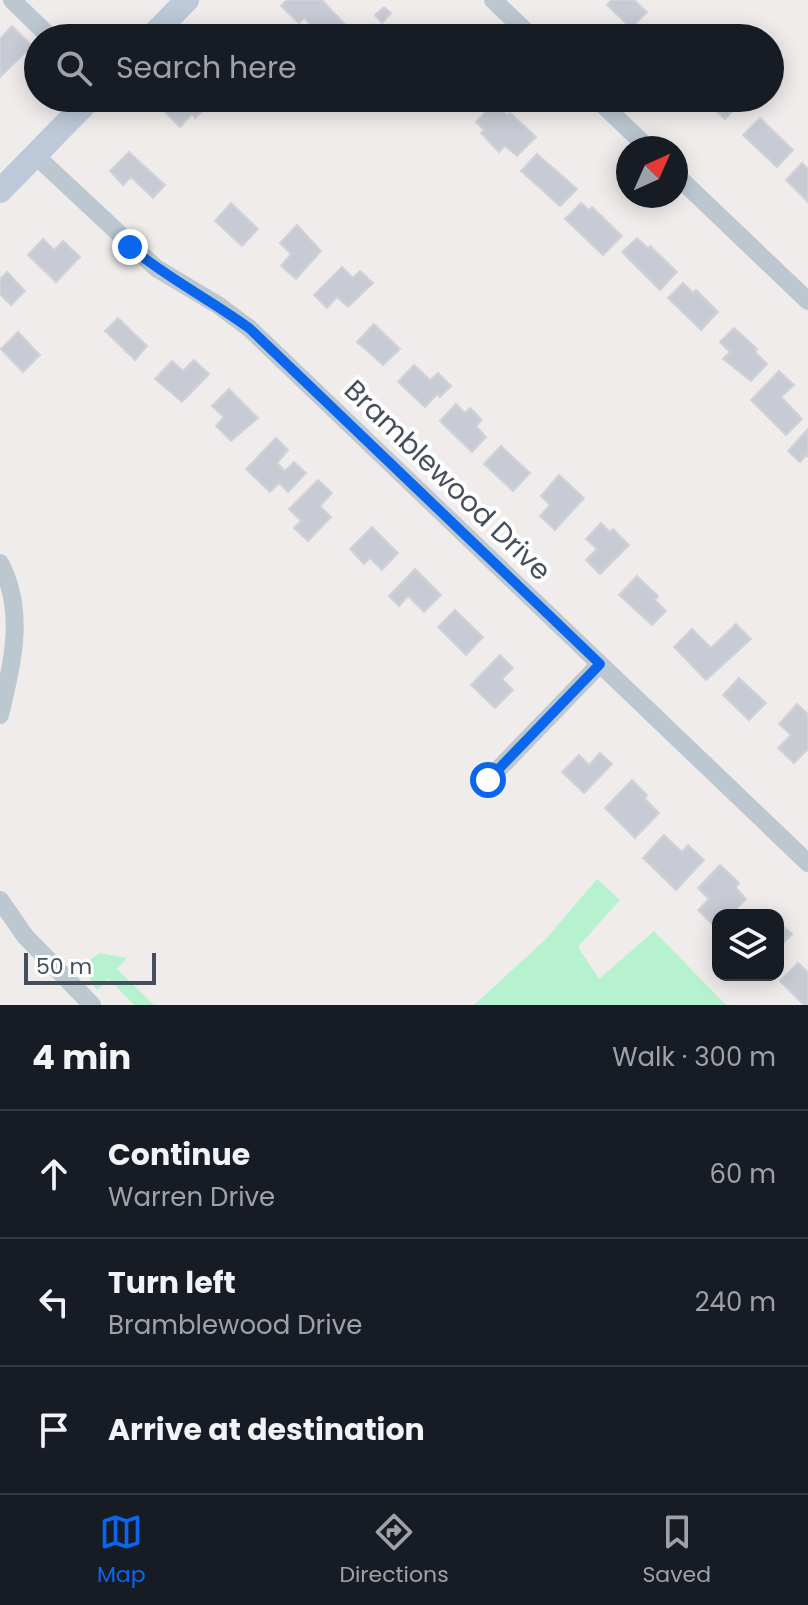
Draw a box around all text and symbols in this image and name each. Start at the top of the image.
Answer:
search box [24,24,784,112]
icon: search [52,46,96,90]
text: Search here [116,46,297,89]
north arrow [616,136,688,208]
route end [112,229,148,265]
street label: Bramblewood Drive [336,371,560,590]
route start [470,762,506,798]
map controls [712,909,784,981]
button: layers [712,909,784,981]
scale bar [24,949,156,985]
text: 50 m [36,951,92,982]
text: 4 min [32,1033,131,1081]
text: Walk · 300 m [612,1039,776,1075]
text: Continue [108,1133,250,1176]
icon: ahead [32,1152,76,1196]
text: 60 m [709,1156,776,1192]
text: Warren Drive [108,1179,275,1215]
text: Turn left [108,1261,236,1304]
icon: left [32,1280,76,1324]
text: 240 m [695,1284,776,1320]
text: Bramblewood Drive [108,1307,362,1343]
icon: arrive [32,1408,76,1452]
text: Arrive at destination [108,1408,425,1451]
tab: Map [97,1510,146,1591]
tab: Directions [339,1510,449,1591]
tab: Saved [642,1510,711,1591]

